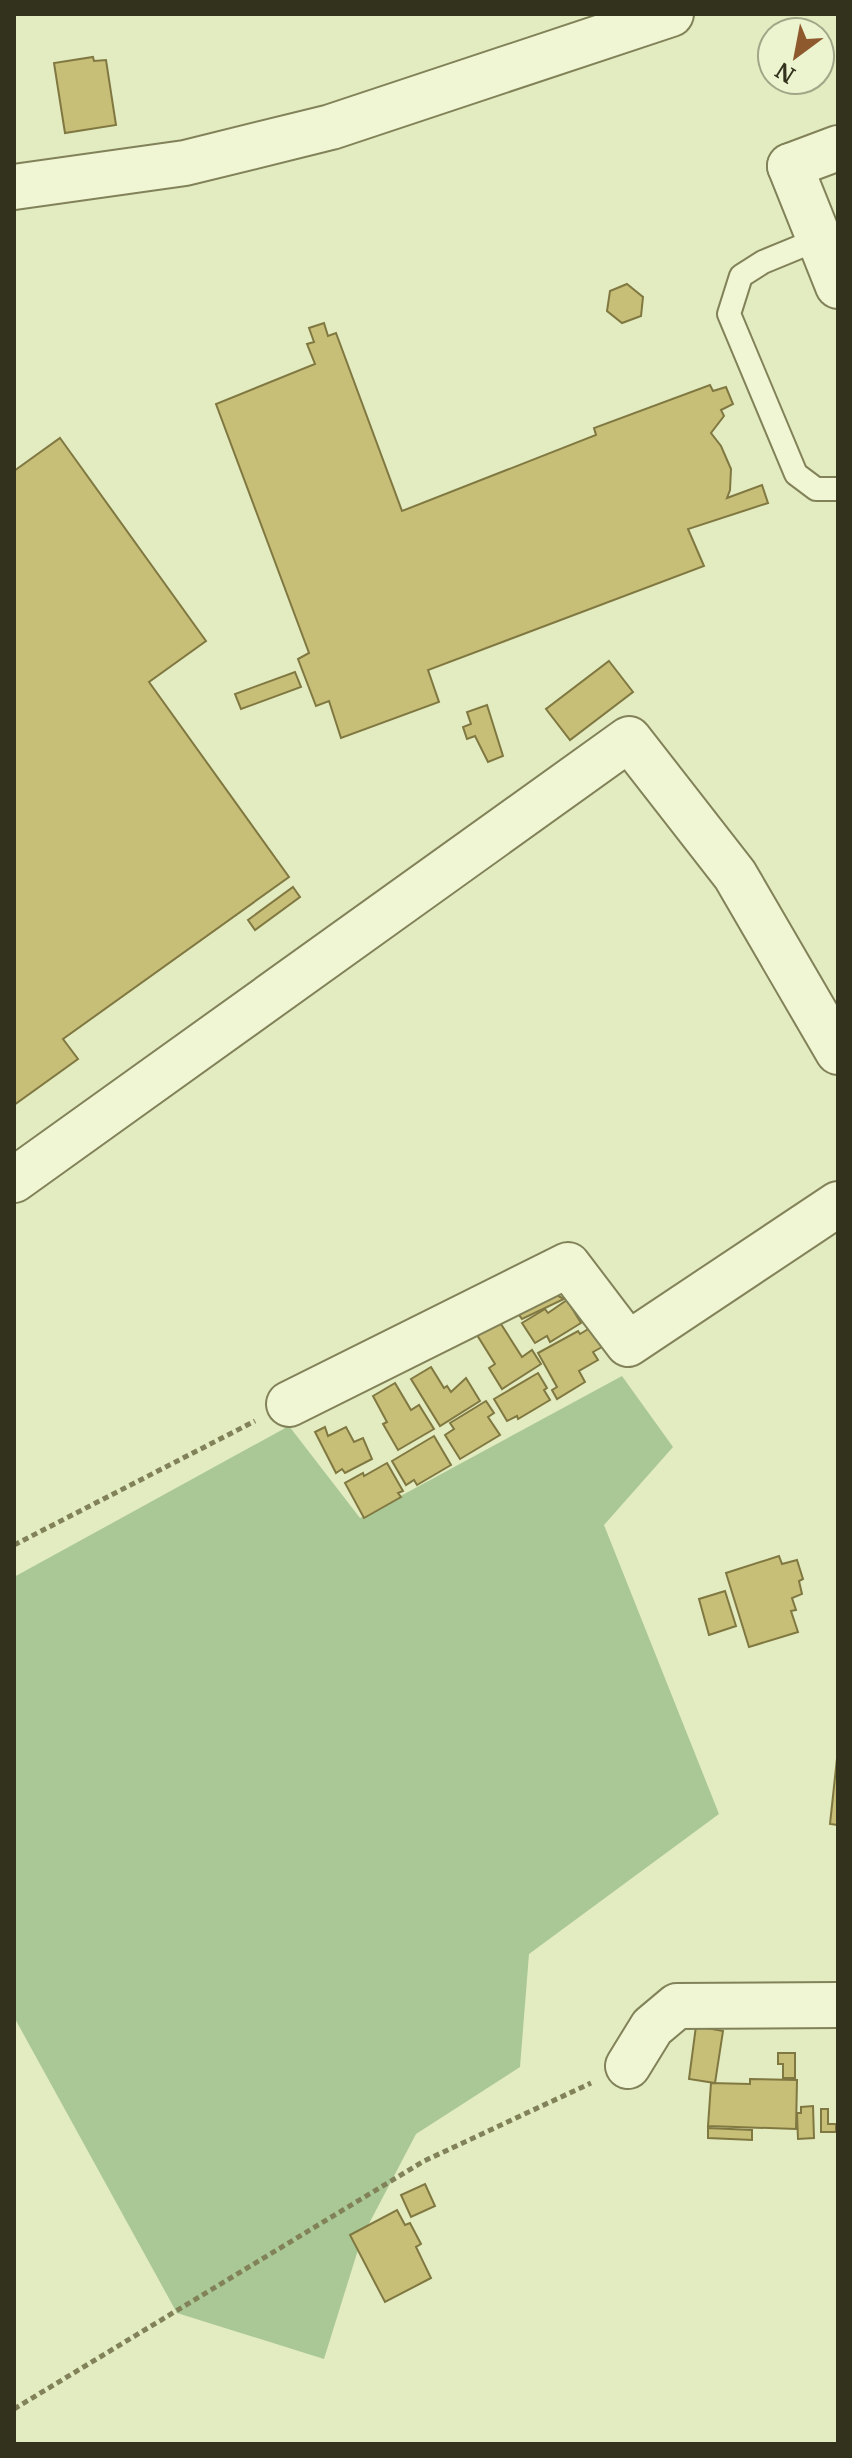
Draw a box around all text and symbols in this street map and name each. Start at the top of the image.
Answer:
north arrow [756,16,836,96]
text: N [770,56,800,89]

